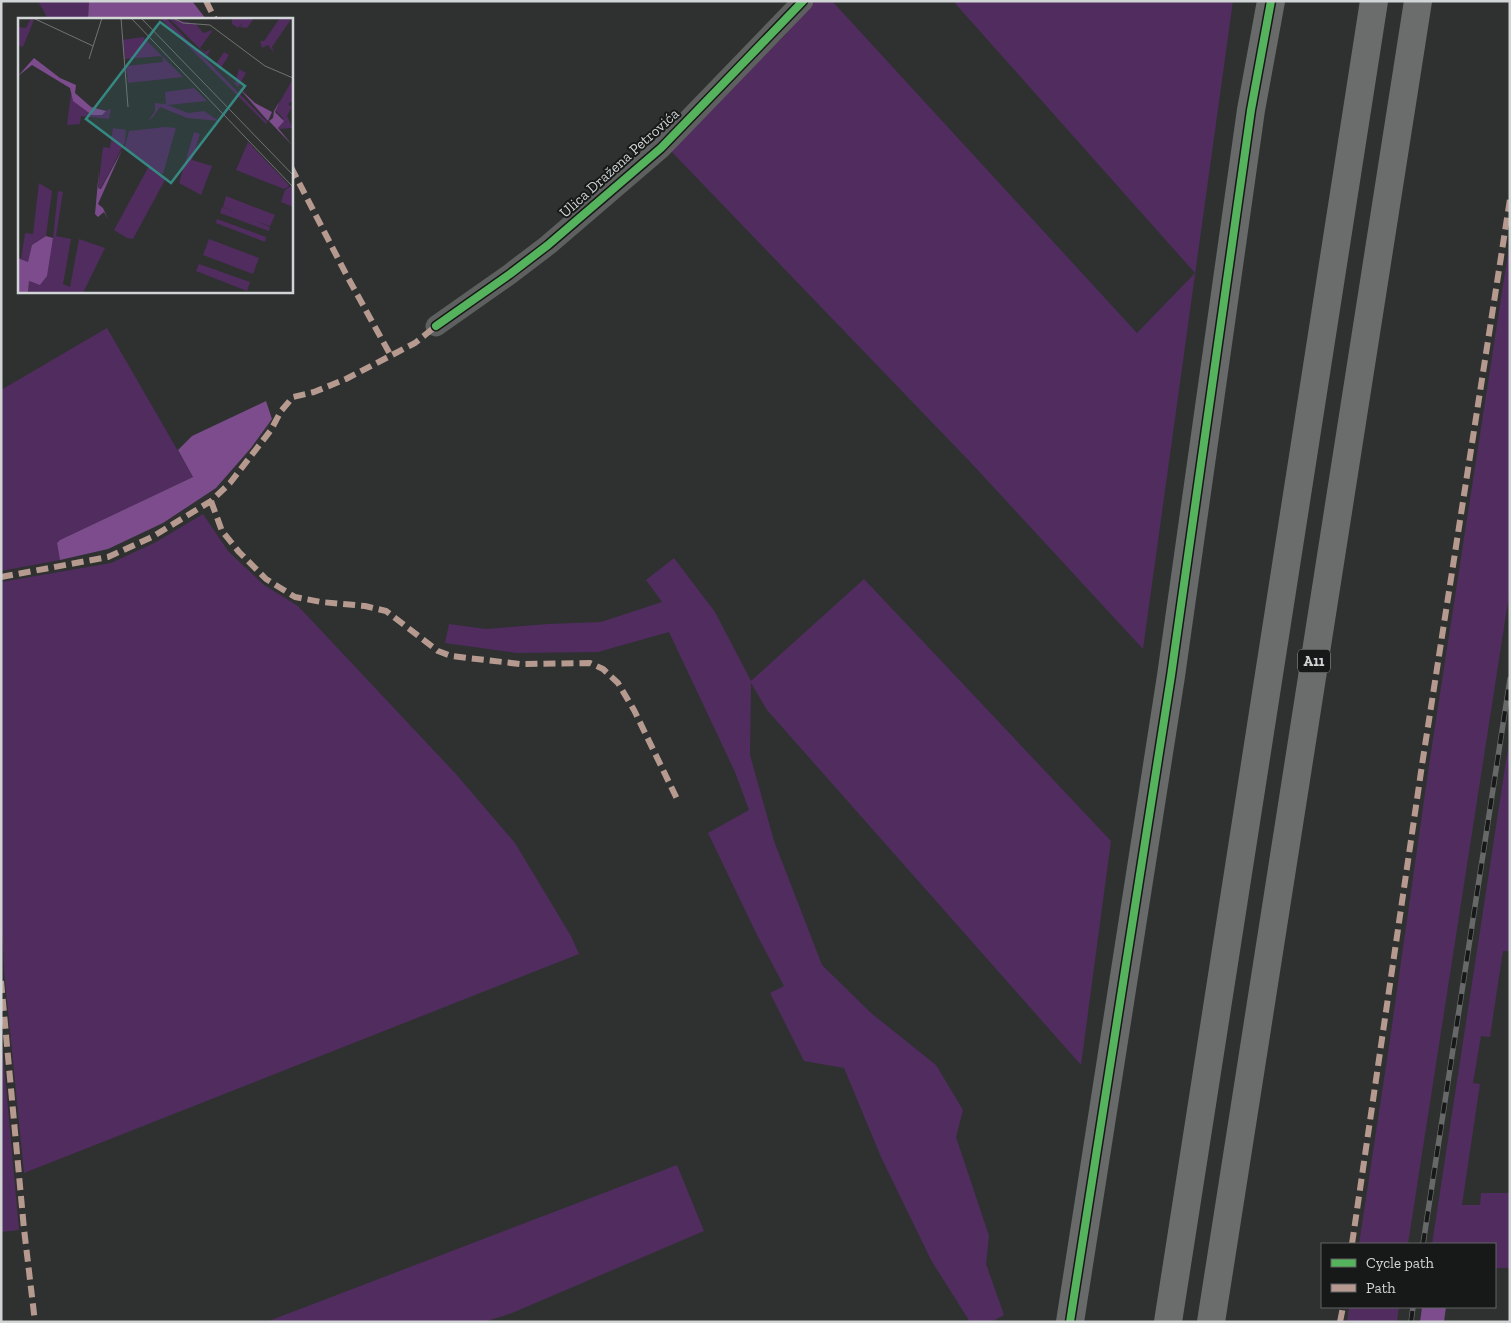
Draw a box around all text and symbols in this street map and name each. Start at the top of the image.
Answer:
inset map [18,18,292,292]
street label: Ulica Dražena Petrovića [556,105,682,221]
road number: A11 [1298,649,1330,672]
legend [1321,1243,1496,1308]
text: Cycle path [1366,1254,1435,1272]
text: Path [1366,1279,1396,1297]

